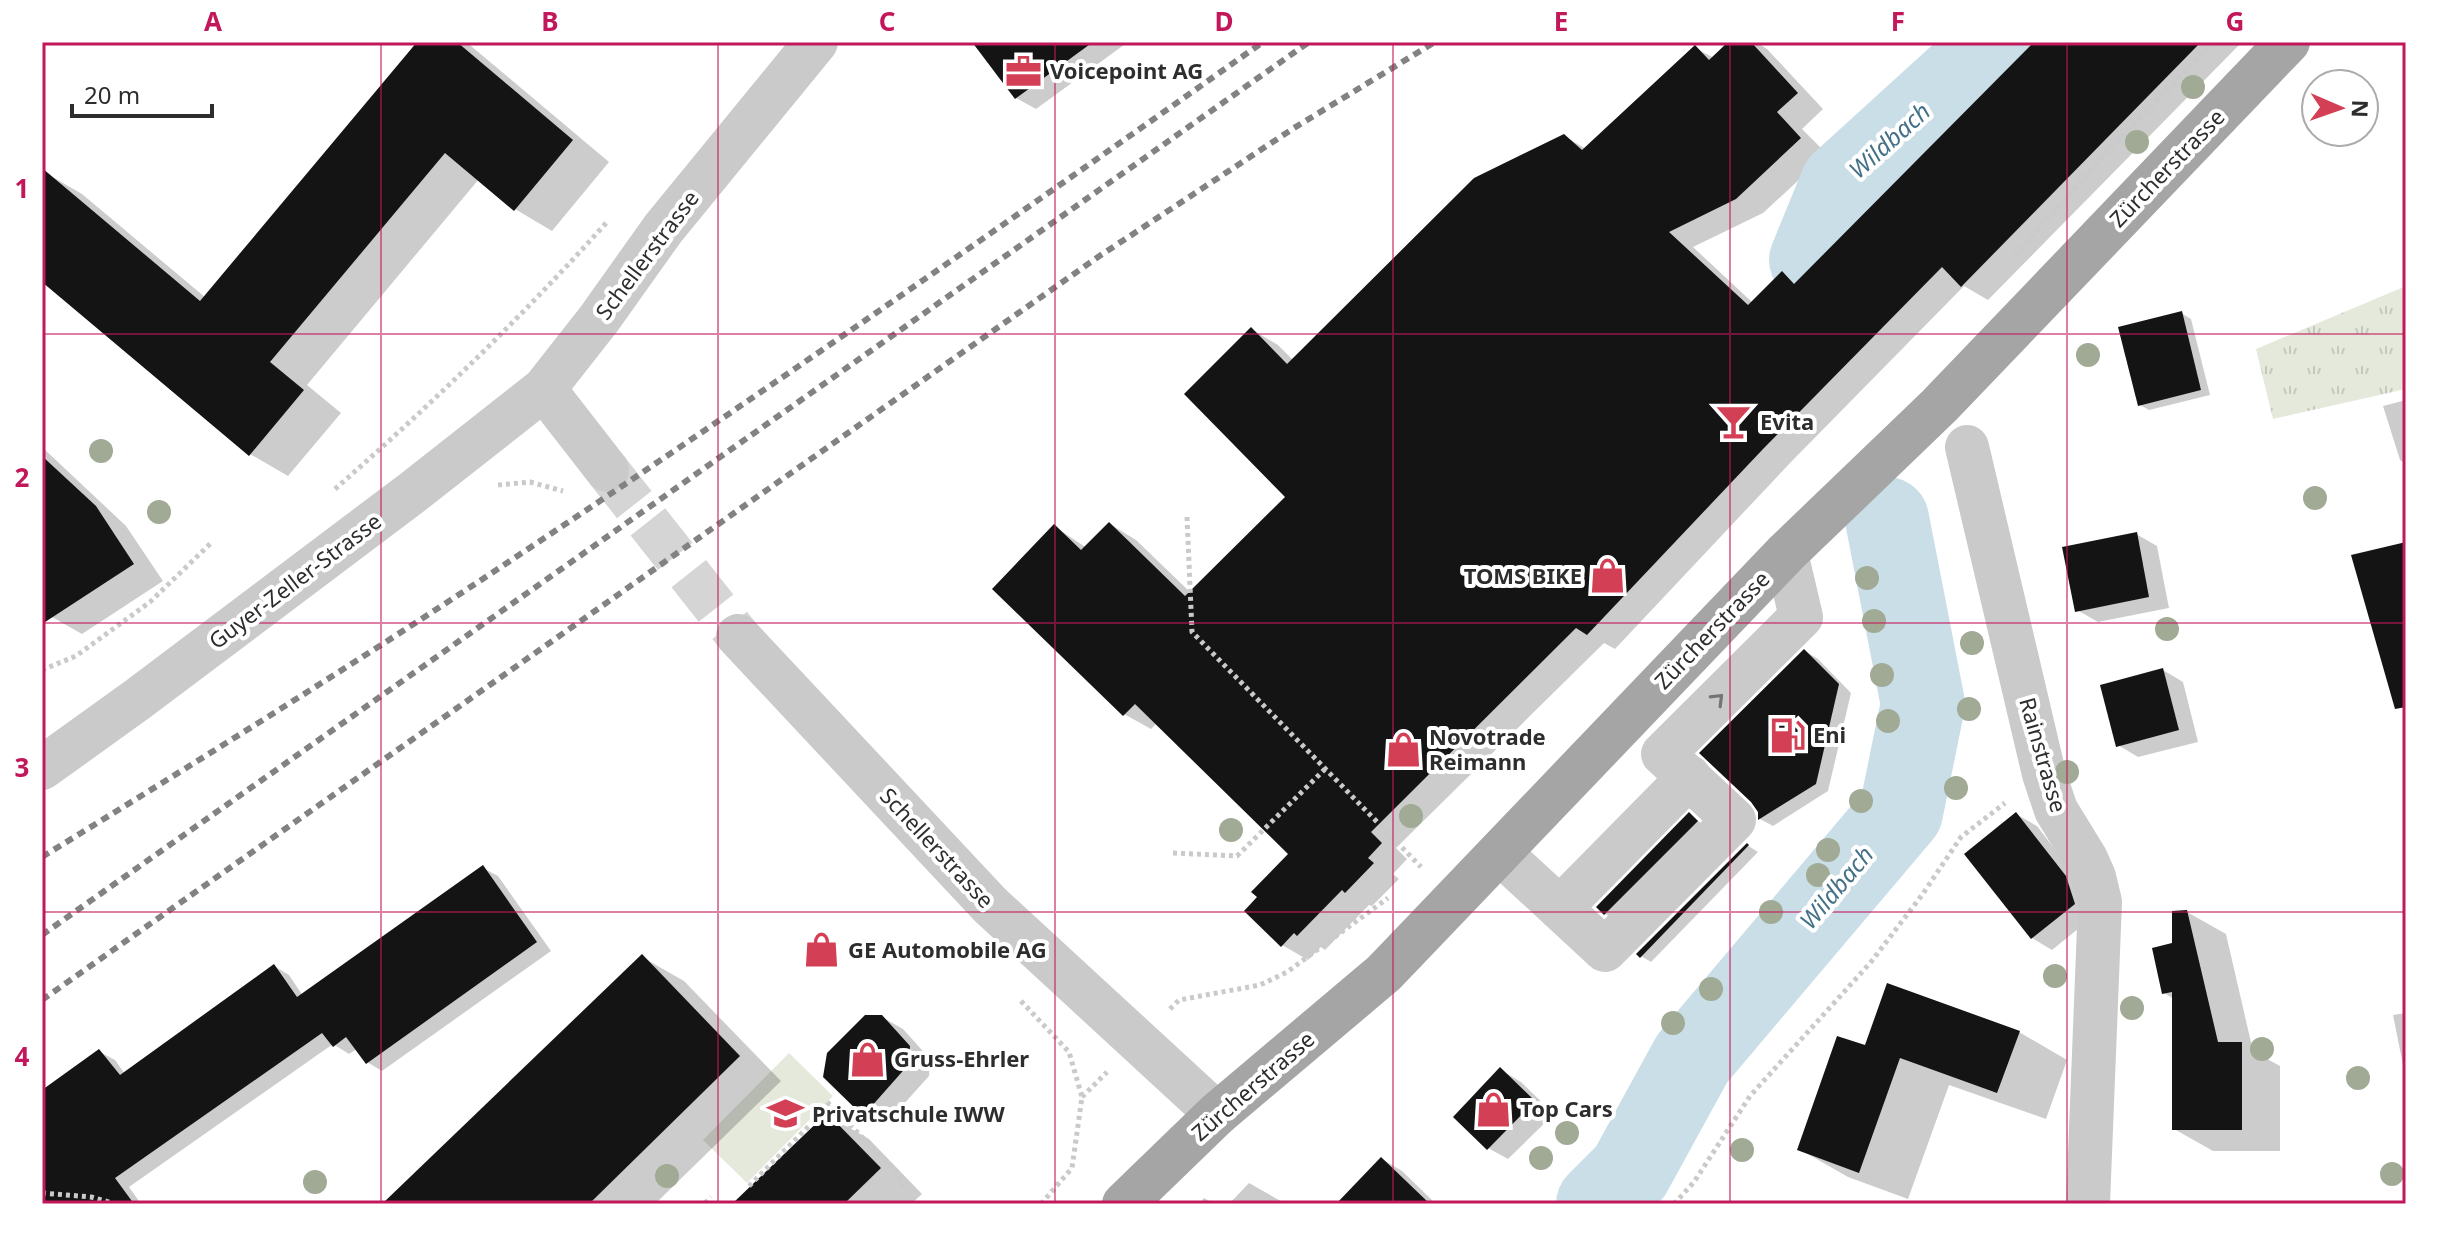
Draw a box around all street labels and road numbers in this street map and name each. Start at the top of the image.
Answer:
street label: Zürcherstrasse [2102,102,2230,233]
street label: Schellerstrasse [588,184,705,325]
street label: Guyer-Zeller-Strasse [202,505,387,655]
street label: Zürcherstrasse [1647,564,1775,695]
street label: Rainstrasse [2013,694,2075,816]
street label: Schellerstrasse [874,781,1001,914]
street label: Zürcherstrasse [1185,1024,1320,1147]

